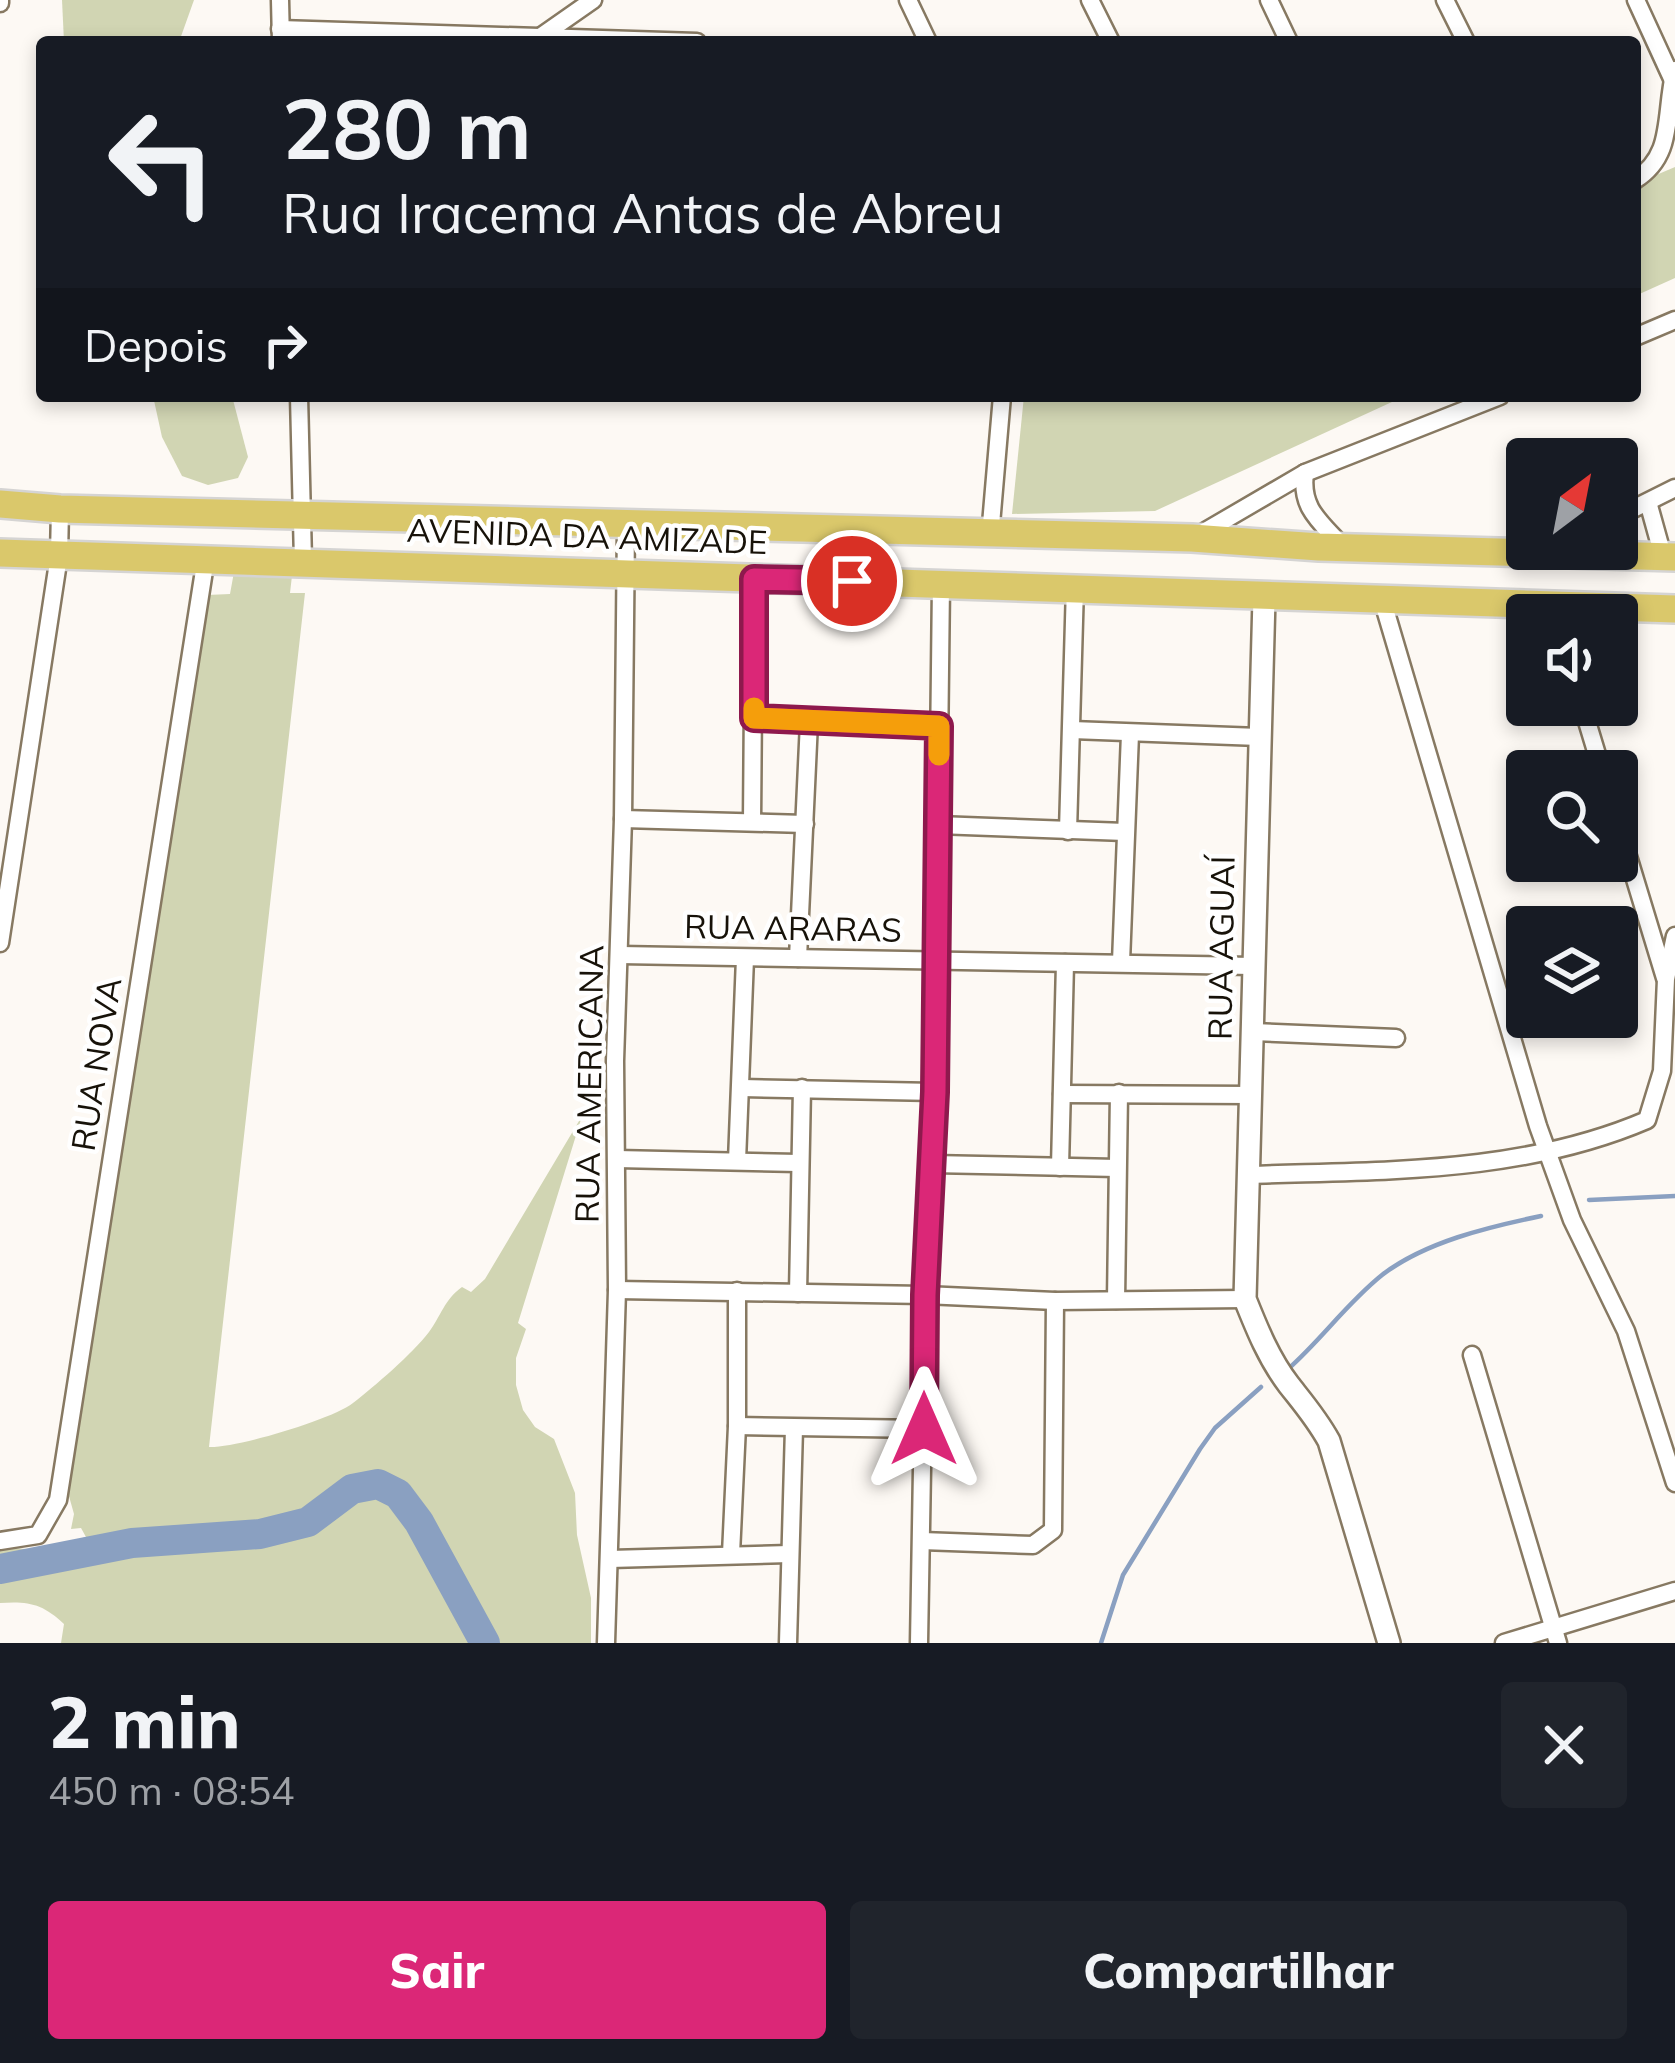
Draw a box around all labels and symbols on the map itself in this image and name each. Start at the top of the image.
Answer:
north arrow [1506,438,1638,570]
street label: AVENIDA DA AMIZADE [406,509,768,562]
pin [801,530,903,632]
street label: RUA AGUAÍ [1198,853,1243,1040]
street label: RUA ARARAS [684,905,902,950]
street label: RUA AMERICANA [566,945,611,1223]
street label: RUA NOVA [62,974,129,1153]
position arrow [861,1366,987,1492]

